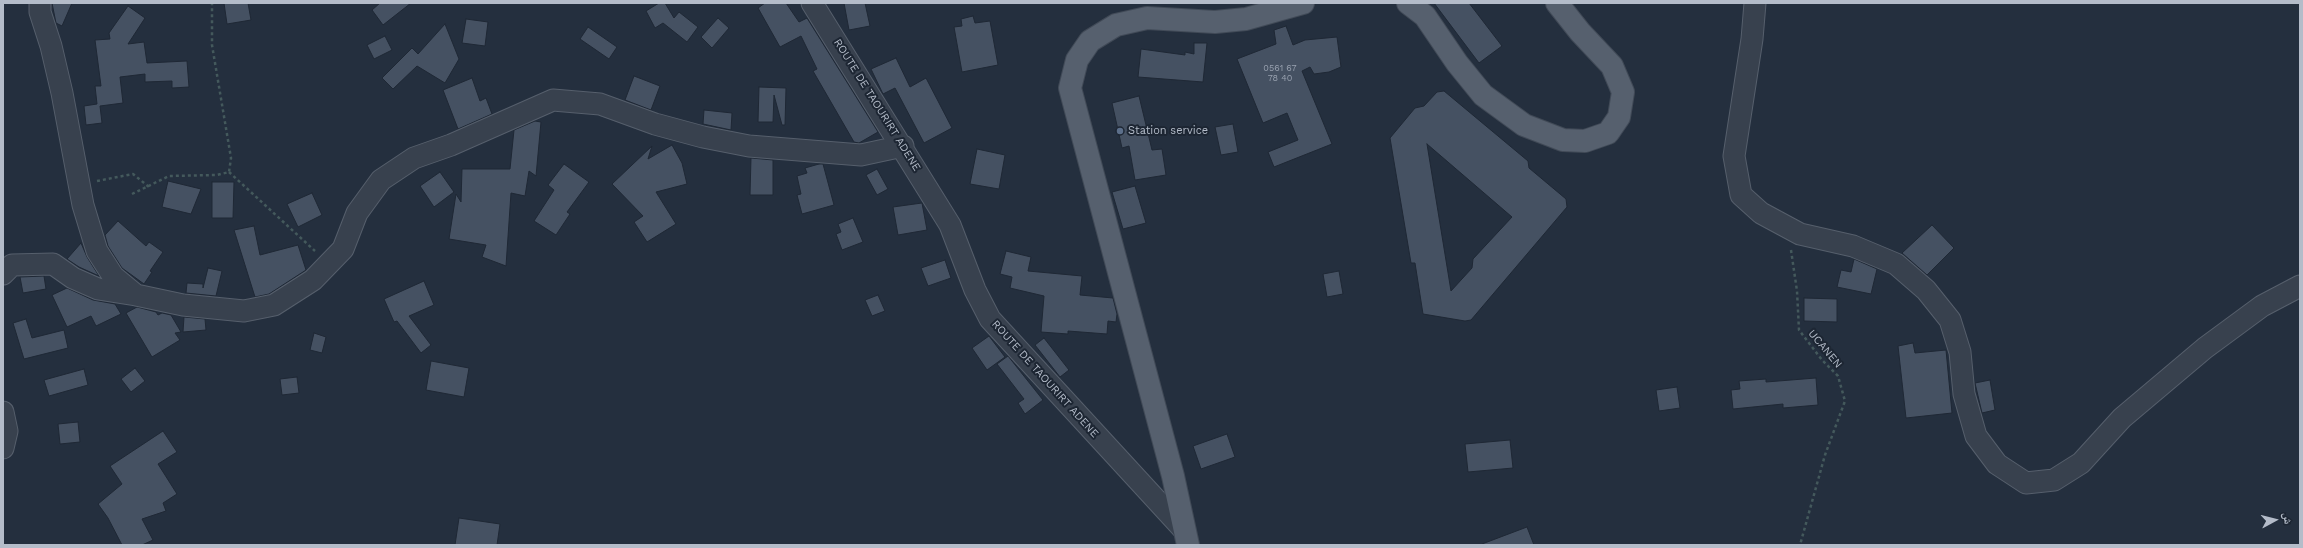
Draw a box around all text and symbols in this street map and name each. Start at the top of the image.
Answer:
street label: ROUTE DE TAOURIRT ADENE [831,36,923,174]
house number: 0561 67 78 40 [1263,63,1297,84]
place label: Station service [1128,124,1208,138]
marker: Station service [1115,126,1125,136]
street label: ROUTE DE TAOURIRT ADENE [989,318,1101,440]
street label: UCANEN [1805,327,1845,371]
north arrow [2255,500,2295,540]
text: ش [2280,512,2295,525]

